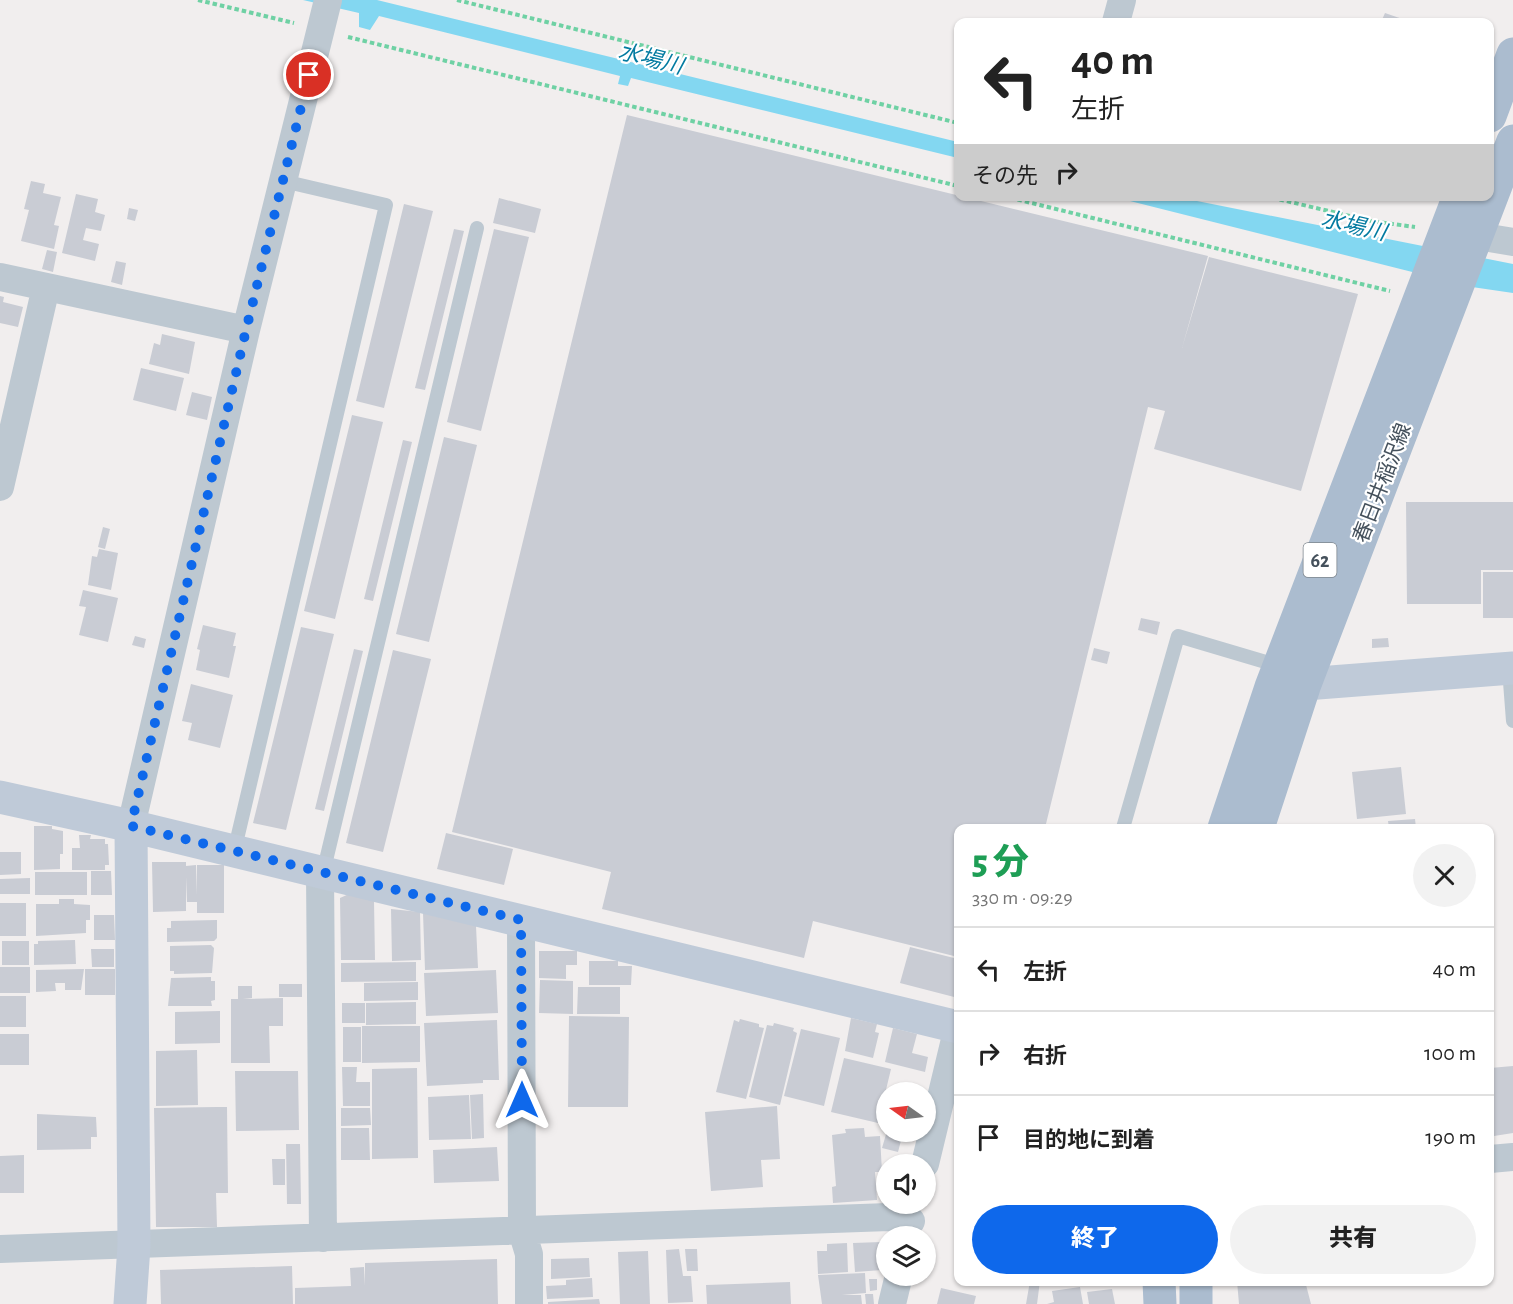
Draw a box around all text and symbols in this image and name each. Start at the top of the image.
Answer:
water label: 水場川 [616,39,688,78]
text: 40 m [1071,40,1154,82]
icon: left [972,42,1050,120]
pin [283,49,334,100]
icon: arrive [292,58,325,91]
text: 左折 [1071,96,1125,123]
icon: right [1050,156,1083,189]
text: その先 [972,165,1038,187]
water label: 水場川 [1319,207,1391,245]
street label: 春日井稲沢線 [1349,420,1415,546]
road number: 62 [1304,543,1336,577]
button: close [1413,844,1476,907]
text: 5 分 [972,845,1029,881]
text: 330 m · 09:29 [972,888,1073,908]
icon: left [972,953,1005,986]
text: 40 m [1433,958,1476,980]
text: 左折 [1023,961,1067,983]
icon: right [972,1037,1005,1070]
text: 100 m [1424,1042,1476,1064]
text: 右折 [1023,1045,1067,1067]
position arrow [490,1068,554,1132]
north arrow [876,1082,936,1142]
map controls [876,1082,936,1286]
icon: arrive [972,1121,1005,1154]
text: 190 m [1425,1126,1476,1148]
text: 目的地に到着 [1023,1129,1155,1151]
button: sound [876,1154,936,1214]
button: 終了 [972,1205,1218,1274]
button: 共有 [1230,1205,1476,1274]
button: layers [876,1226,936,1286]

